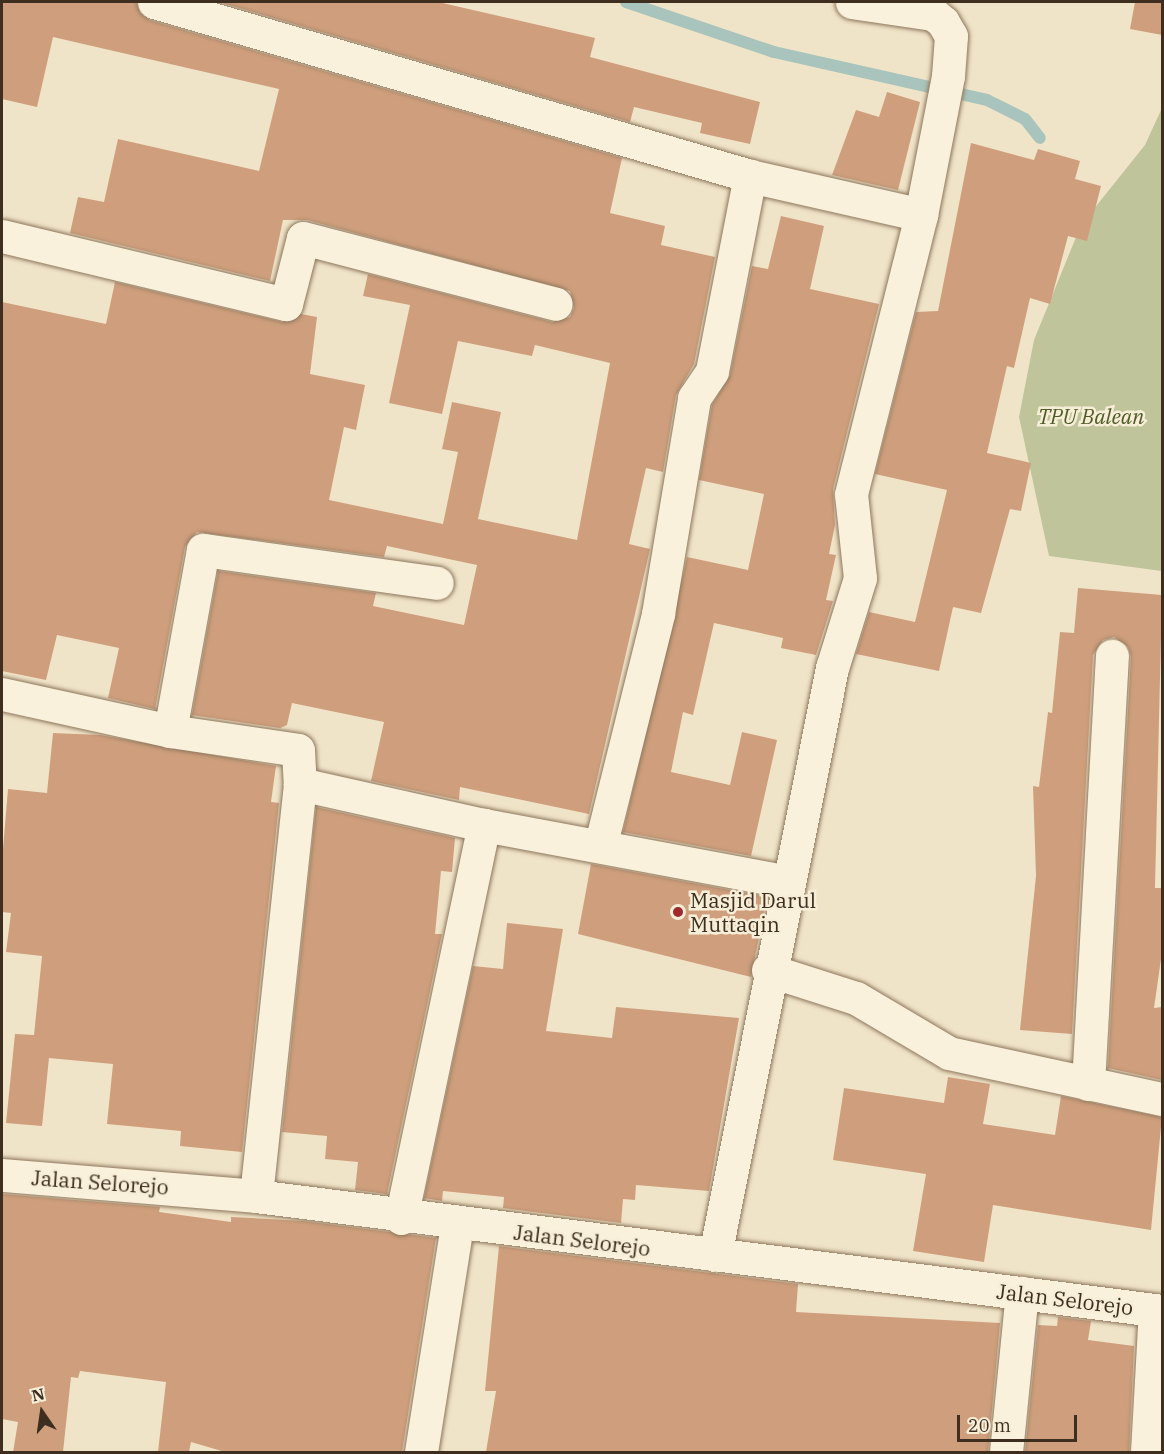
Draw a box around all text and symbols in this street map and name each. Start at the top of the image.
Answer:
park label: TPU Balean [1038,403,1144,429]
place label: Masjid Darul Muttaqin [690,887,816,937]
marker: Masjid Darul Muttaqin [671,905,685,919]
street label: Jalan Selorejo [31,1165,169,1199]
street label: Jalan Selorejo [512,1219,652,1261]
street label: Jalan Selorejo [995,1278,1135,1320]
north arrow [12,1382,72,1442]
text: N [30,1383,46,1406]
scale bar [960,1403,1080,1441]
text: 20 m [968,1414,1011,1437]

